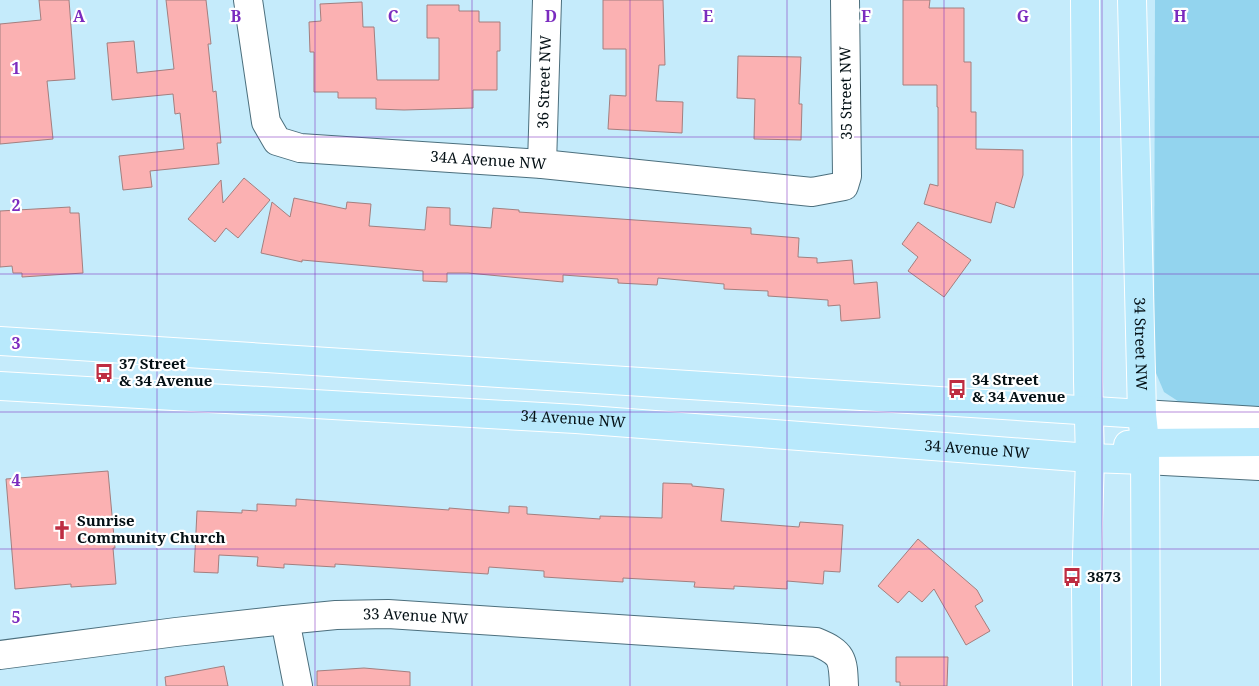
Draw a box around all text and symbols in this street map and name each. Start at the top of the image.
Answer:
text: A [73,5,86,27]
text: B [231,5,242,27]
text: C [388,5,399,27]
text: D [545,5,557,27]
text: E [703,5,713,27]
text: F [861,5,871,27]
text: G [1017,5,1029,27]
text: H [1173,5,1187,27]
street label: 36 Street NW [532,35,555,129]
street label: 35 Street NW [834,46,856,140]
text: 1 [11,57,21,79]
street label: 34A Avenue NW [430,146,547,173]
text: 2 [11,194,21,216]
street label: 34 Street NW [1130,297,1152,391]
text: 3 [11,332,21,354]
place label: 37 Street & 34 Avenue [119,353,212,390]
bus stop icon: 37 Street & 34 Avenue [93,362,115,384]
place label: 34 Street & 34 Avenue [972,369,1065,406]
bus stop icon: 34 Street & 34 Avenue [946,378,968,400]
street label: 34 Avenue NW [520,405,627,432]
street label: 34 Avenue NW [924,434,1031,462]
text: 4 [11,469,21,491]
place label: Sunrise Community Church [77,510,226,547]
church icon: Sunrise Community Church [51,519,73,541]
bus stop icon: 3873 [1061,566,1083,588]
place label: 3873 [1087,566,1121,586]
street label: 33 Avenue NW [363,603,469,628]
text: 5 [11,606,21,628]

